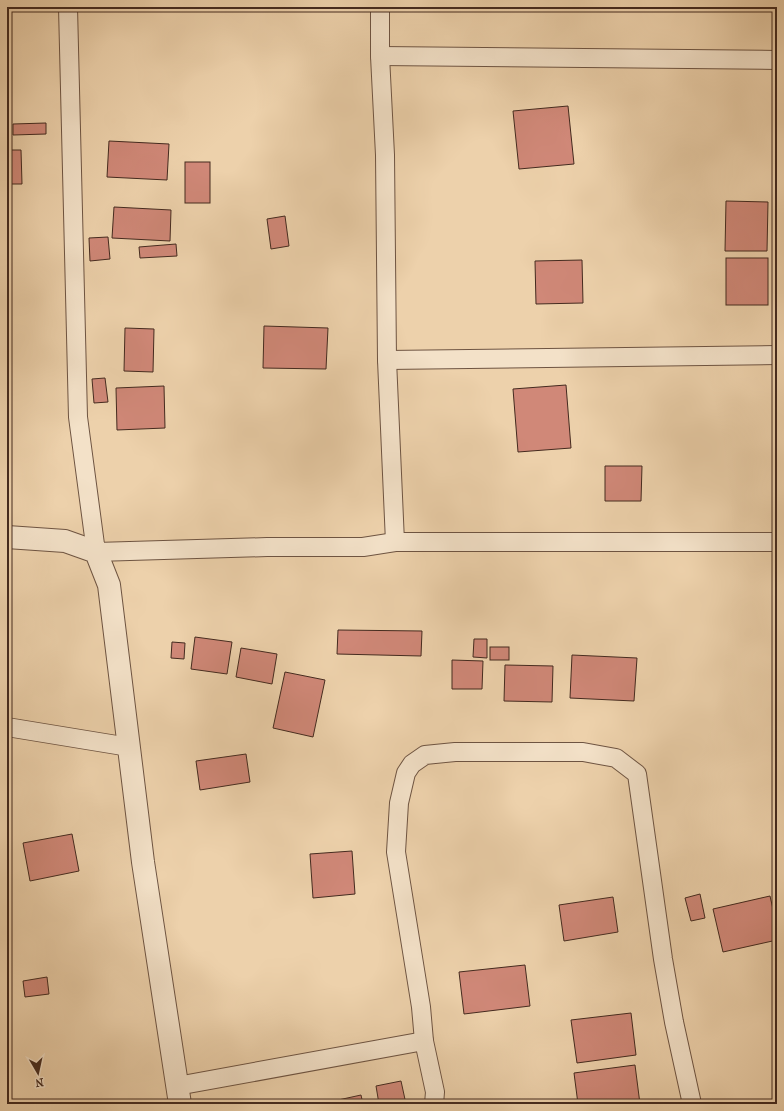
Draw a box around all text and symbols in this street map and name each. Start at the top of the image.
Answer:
north arrow [18,1053,58,1093]
text: N [34,1075,45,1090]

